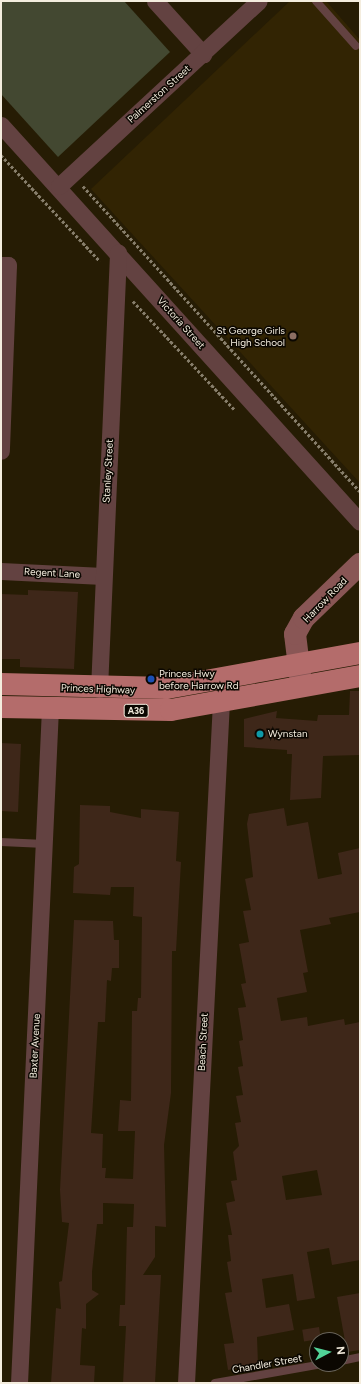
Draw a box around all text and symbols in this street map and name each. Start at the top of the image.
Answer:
street label: Palmerston Street [125,63,193,125]
street label: Victoria Street [155,295,207,351]
place label: St George Girls High School [216,324,285,348]
marker: St George Girls High School [288,331,298,341]
street label: Stanley Street [100,439,116,503]
street label: Regent Lane [24,566,80,580]
street label: Harrow Road [300,575,350,625]
place label: Princes Hwy before Harrow Rd [159,667,239,690]
marker: Princes Hwy before Harrow Rd [146,674,156,684]
street label: Princes Highway [61,682,135,696]
road number: A36 [123,704,149,718]
place label: Wynstan [268,728,308,740]
marker: Wynstan [255,729,265,739]
street label: Baxter Avenue [27,1013,43,1079]
street label: Beach Street [195,1013,211,1071]
north arrow [309,1332,349,1372]
text: N [333,1346,347,1356]
street label: Chandler Street [231,1352,303,1376]

